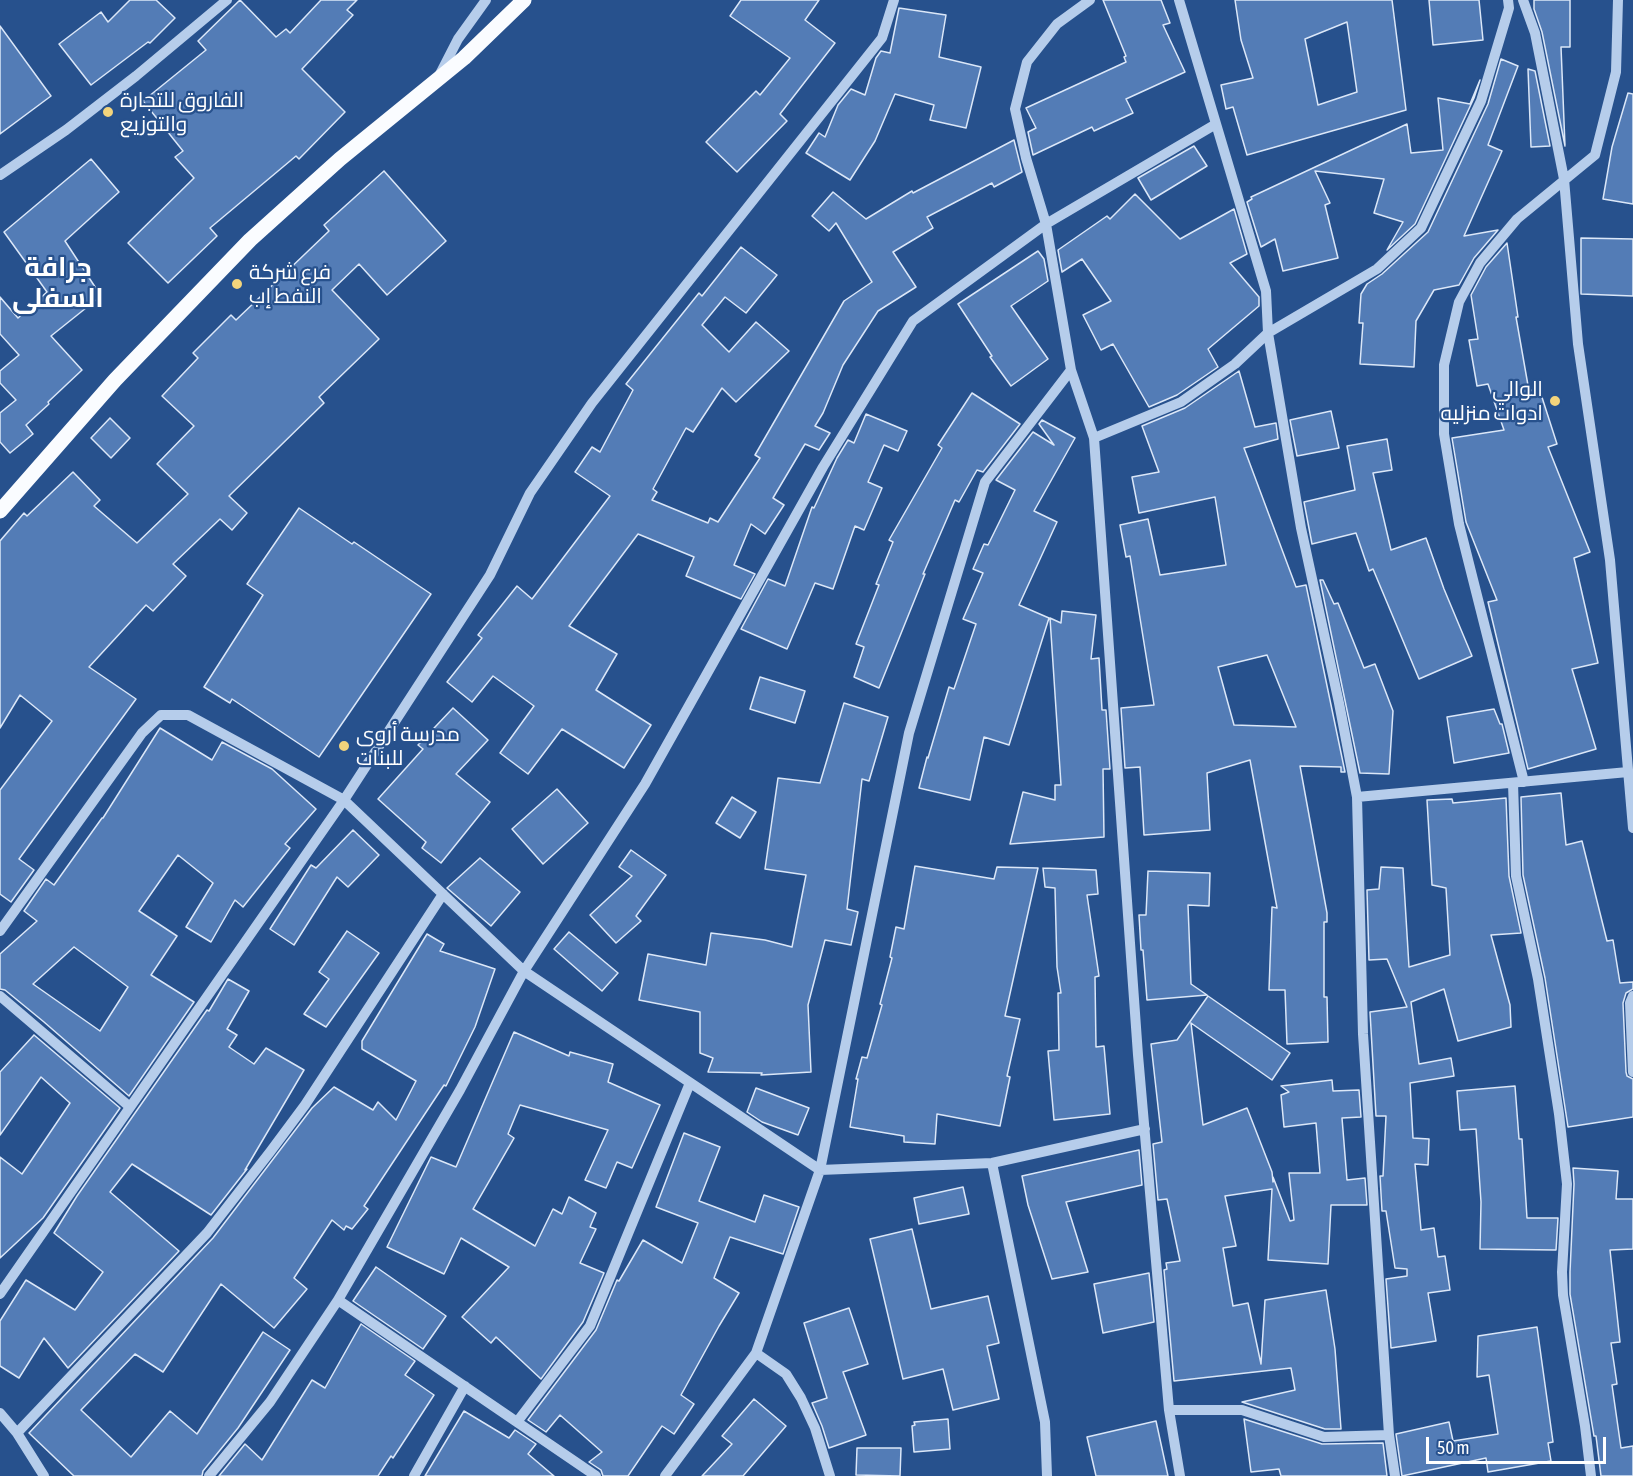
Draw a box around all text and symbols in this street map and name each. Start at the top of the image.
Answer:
place label: الفاروق للتجارة والتوزيع [120,87,244,137]
marker: الفاروق للتجارة والتوزيع [101,105,115,119]
district label: جرافة السفلى [12,251,104,314]
place label: فرع شركة النفط إب [249,259,331,309]
marker: فرع شركة النفط إب [230,277,244,291]
place label: الوالي ادوات منزليه [1441,376,1543,426]
marker: الوالي ادوات منزليه [1548,394,1562,408]
place label: مدرسة أروى للبنات [356,721,460,771]
marker: مدرسة أروى للبنات [337,739,351,753]
scale bar [1429,1425,1609,1463]
text: 50 m [1437,1437,1469,1458]

